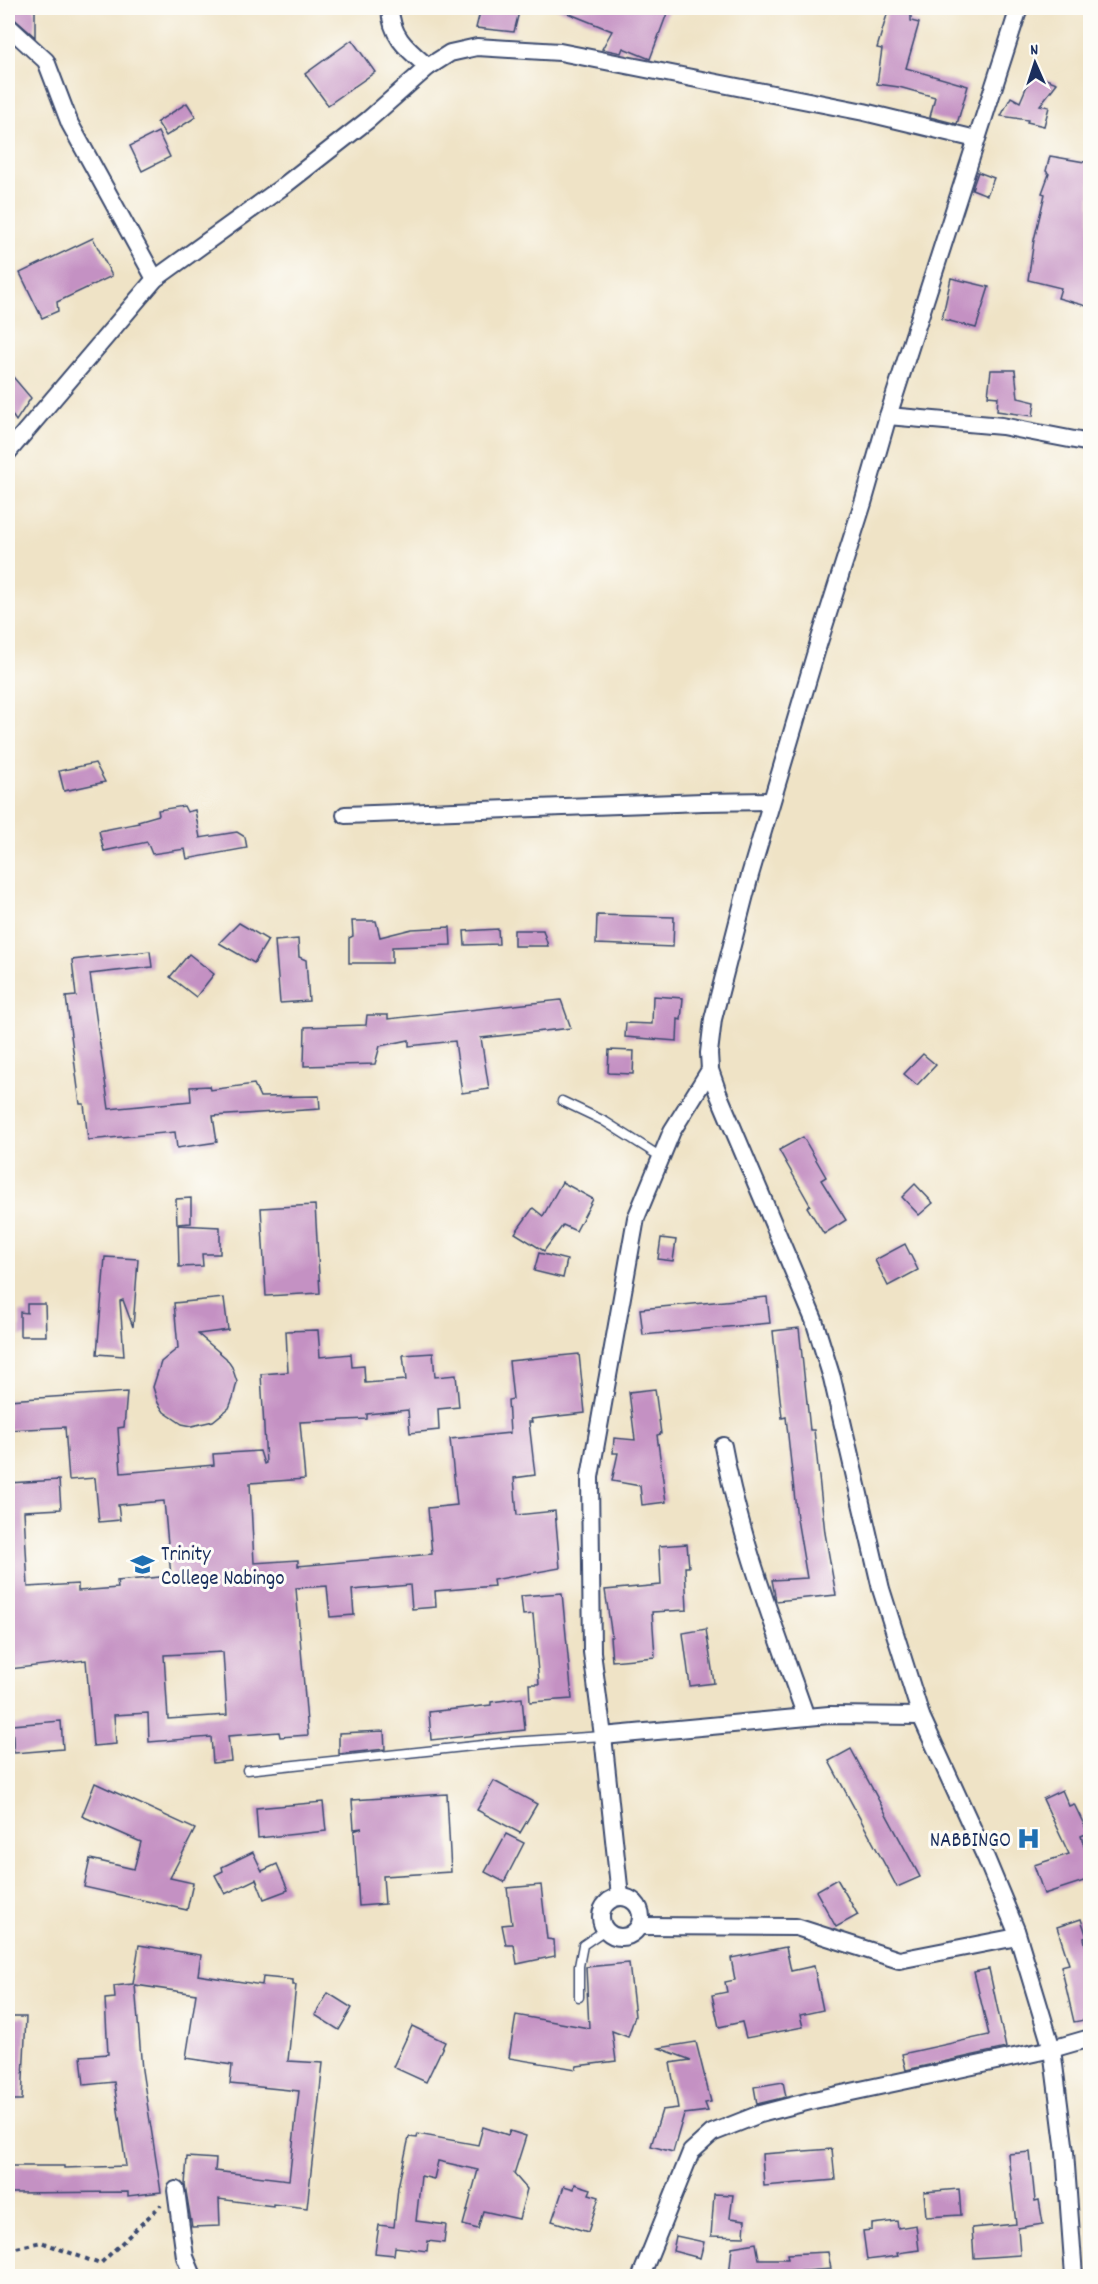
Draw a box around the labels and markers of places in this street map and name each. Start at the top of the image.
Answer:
place label: Trinity College Nabingo [161,1541,285,1595]
school or university icon: Trinity College Nabingo [130,1552,156,1578]
hospital icon: NABBINGO [1016,1826,1042,1852]
place label: NABBINGO [930,1827,1011,1857]

